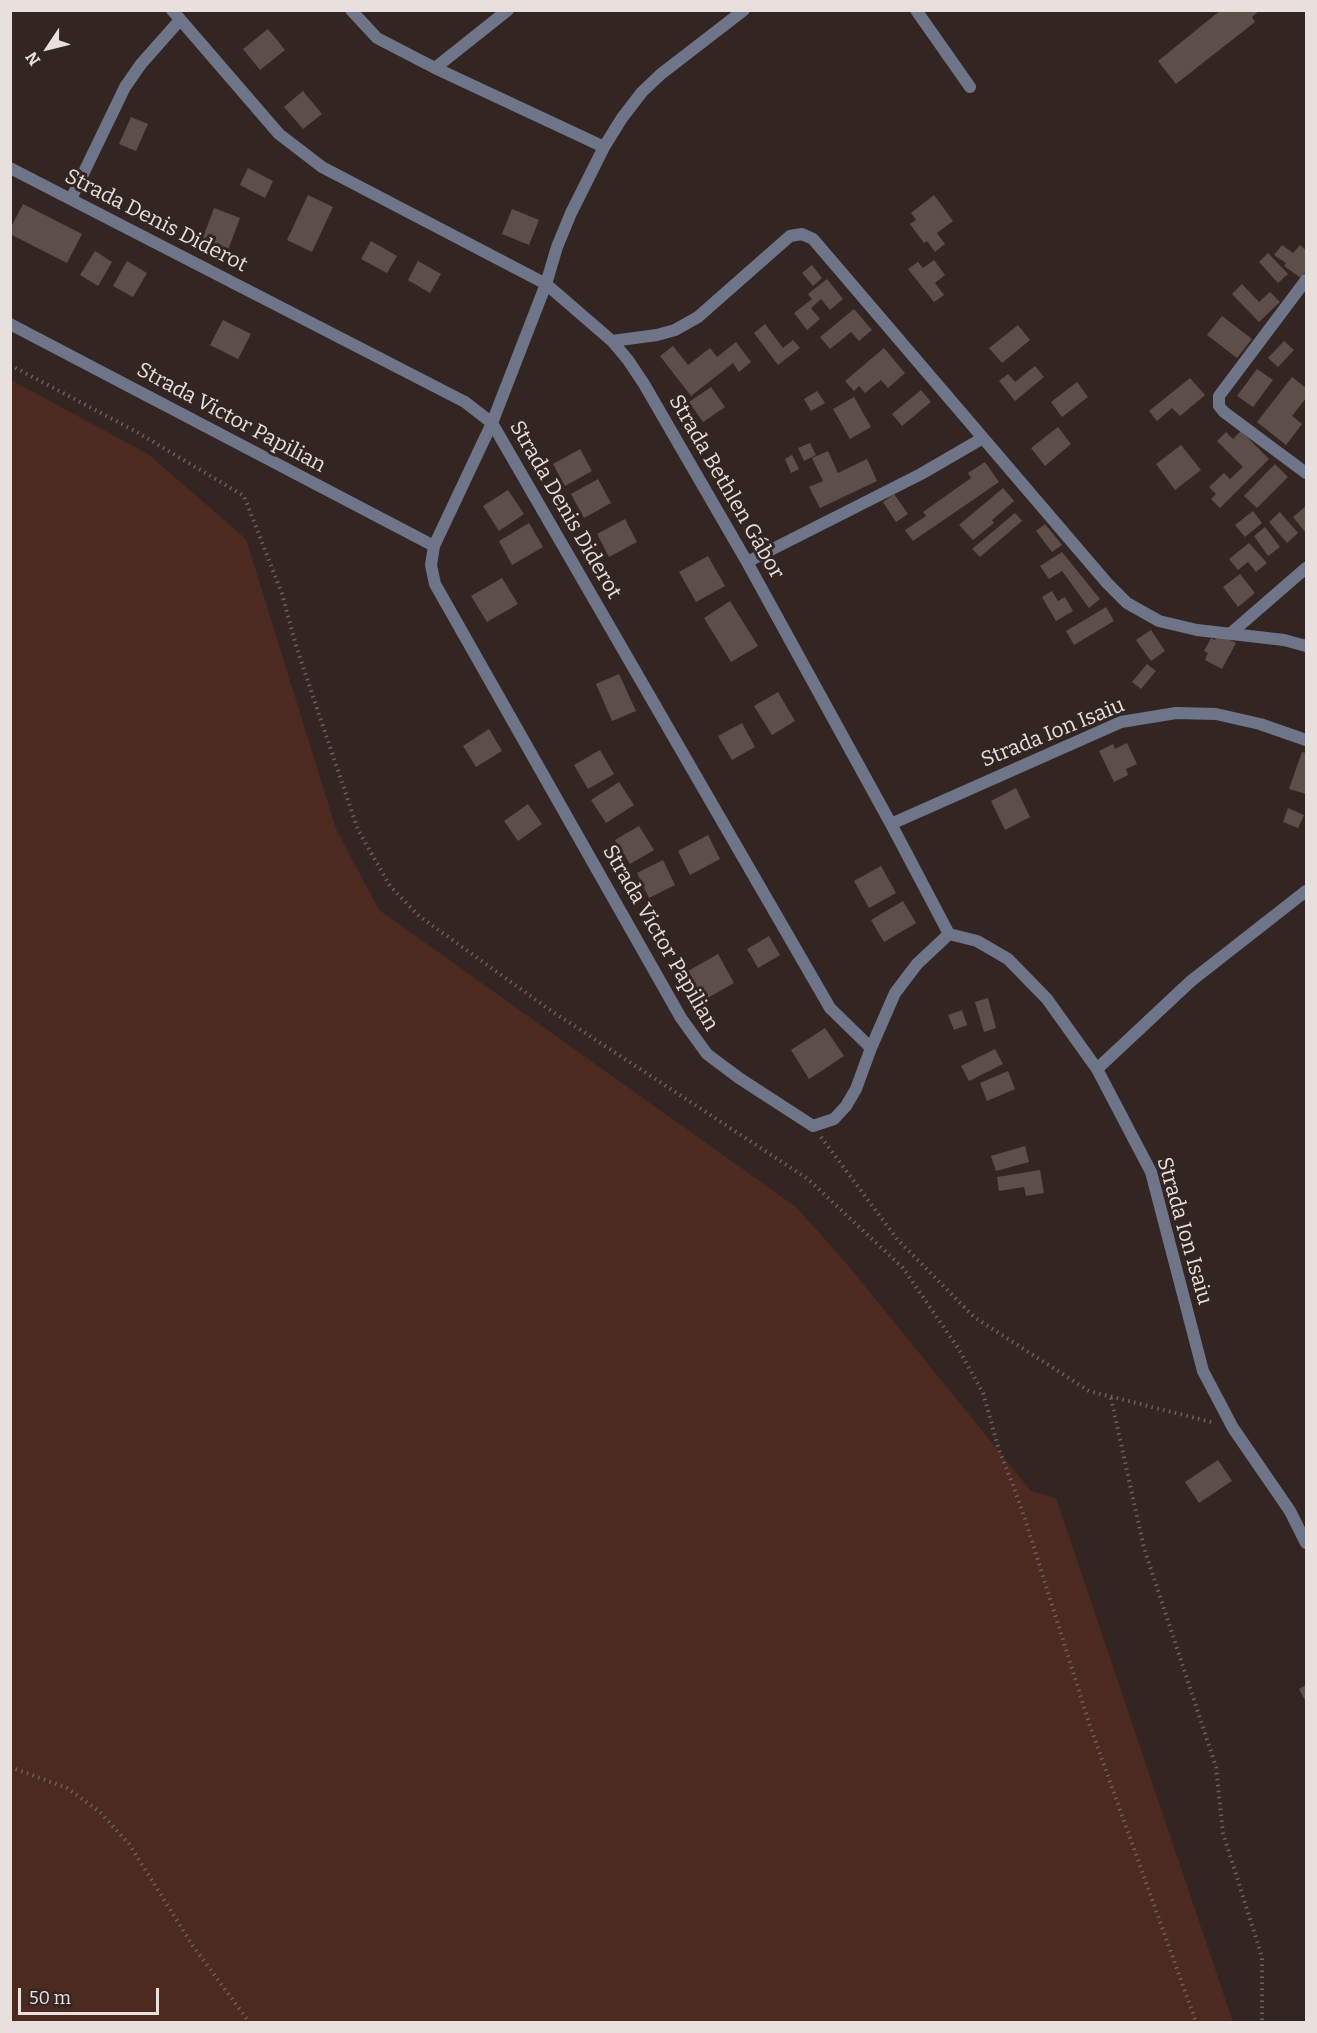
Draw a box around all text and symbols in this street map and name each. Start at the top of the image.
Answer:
north arrow [18,18,78,78]
text: N [22,48,44,69]
street label: Strada Denis Diderot [61,164,251,278]
street label: Strada Victor Papilian [132,358,330,478]
street label: Strada Bethlen Gábor [663,390,789,584]
street label: Strada Denis Diderot [504,416,626,604]
street label: Strada Ion Isaiu [978,693,1128,773]
street label: Strada Victor Papilian [597,841,723,1035]
street label: Strada Ion Isaiu [1151,1154,1217,1308]
scale bar [21,1976,162,2014]
text: 50 m [29,1987,71,2009]

